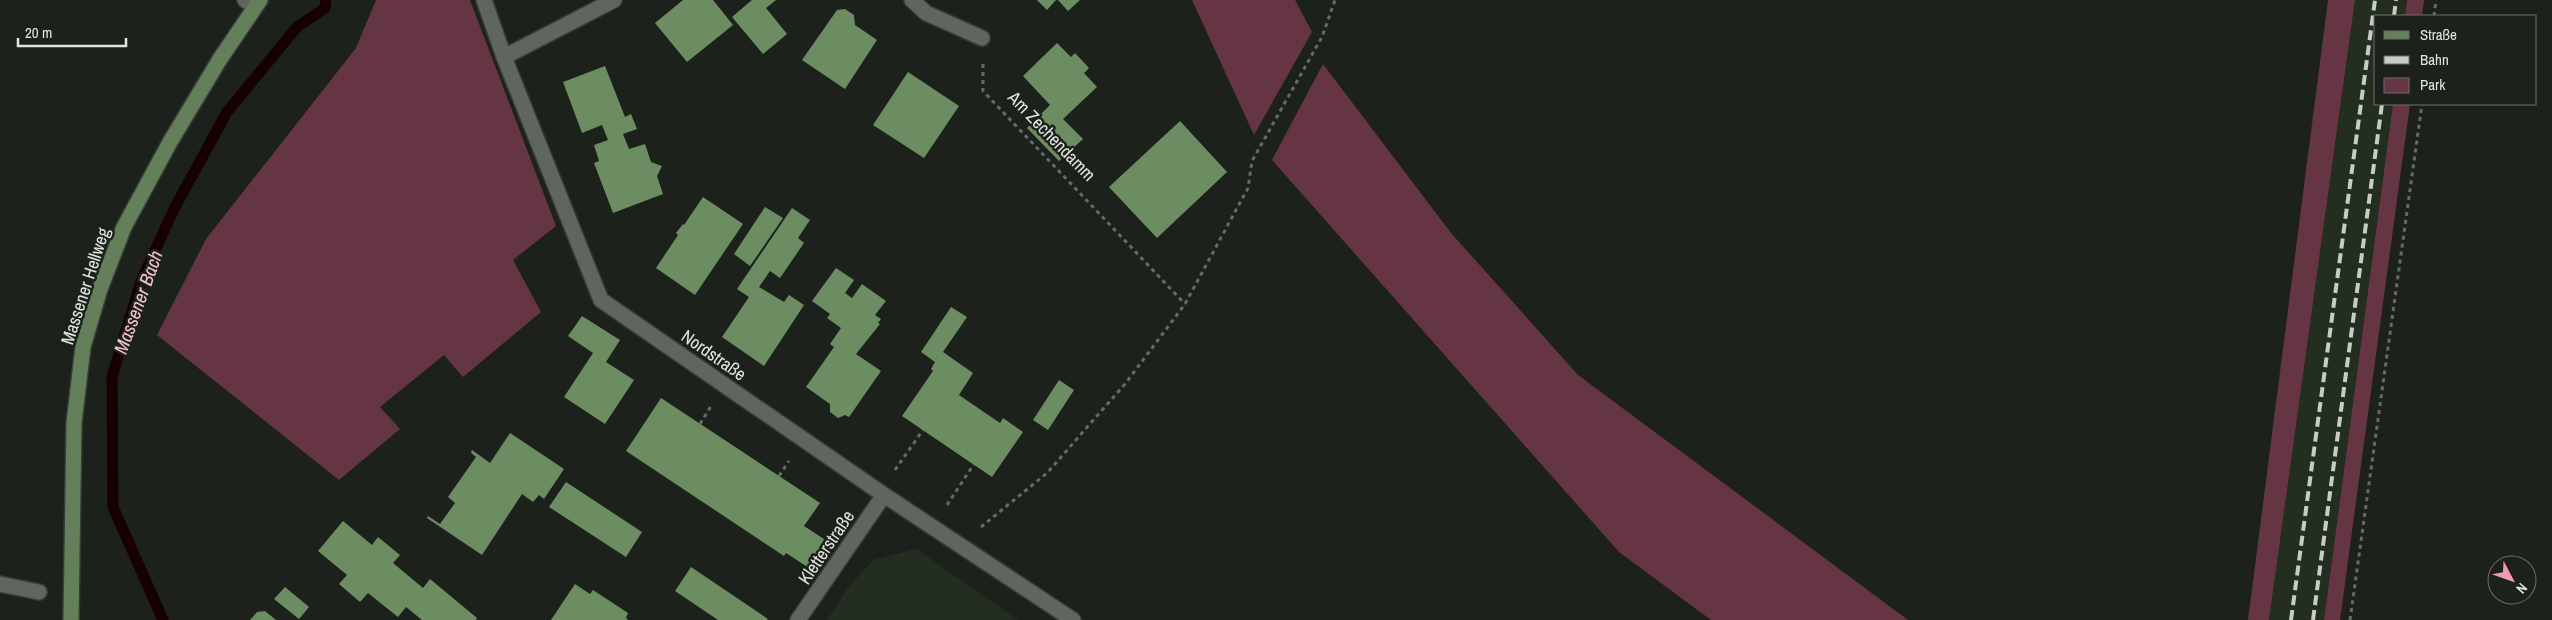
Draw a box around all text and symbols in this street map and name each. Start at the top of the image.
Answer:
scale bar [18,15,125,47]
legend [2374,15,2537,105]
text: 20 m [25,22,52,43]
text: Straße [2420,24,2457,45]
text: Bahn [2420,49,2449,70]
text: Park [2420,74,2446,95]
street label: Am Zechendamm [1002,85,1101,187]
street label: Massener Hellweg [54,224,116,348]
water label: Massener Bach [107,247,169,357]
street label: Nordstraße [677,324,751,386]
street label: Kletterstraße [792,505,860,589]
north arrow [2487,555,2537,605]
text: N [2512,579,2531,598]

